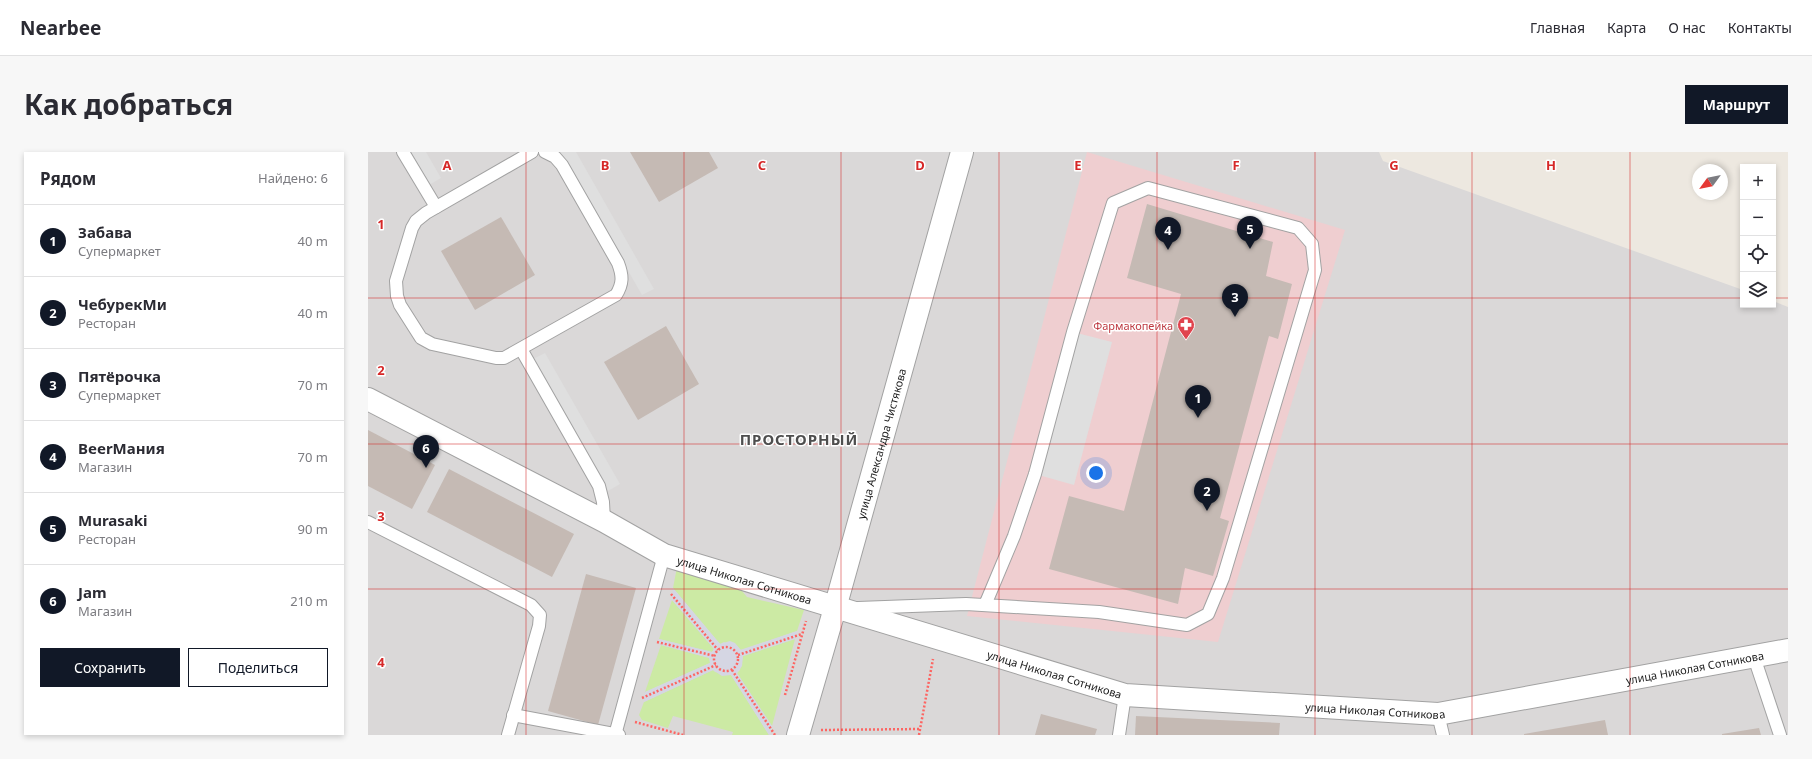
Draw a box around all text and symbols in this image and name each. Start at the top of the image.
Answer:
text: Nearbee [20,15,101,41]
text: Главная [1530,18,1585,37]
text: Карта [1607,18,1646,37]
text: О нас [1668,18,1706,37]
text: Контакты [1728,18,1792,37]
text: Как добраться [24,85,233,123]
button: Маршрут [1685,85,1788,124]
text: A [443,156,452,174]
text: B [601,156,609,174]
text: C [758,156,766,174]
text: D [915,156,925,174]
text: E [1074,156,1082,174]
text: F [1232,156,1240,174]
text: G [1389,156,1399,174]
text: H [1546,156,1556,174]
north arrow [1692,164,1728,200]
map controls [1740,164,1776,308]
button: + [1740,164,1776,200]
text: Рядом [40,167,96,190]
text: Найдено: 6 [258,169,328,187]
button: − [1740,200,1776,236]
text: 1 [377,215,385,233]
pin: 5 [1237,216,1263,249]
pin: 4 [1155,217,1181,250]
text: Забава [78,222,132,242]
text: 1 [49,232,57,250]
text: 40 m [298,232,328,250]
button: locate [1740,236,1776,272]
text: Супермаркет [78,242,161,260]
button: layers [1740,272,1776,308]
pin: 3 [1222,284,1248,317]
text: ЧебурекМи [78,294,167,314]
text: 2 [49,304,57,322]
text: 40 m [298,304,328,322]
text: Ресторан [78,314,136,332]
pharmacy icon: Фармакопейка [1176,315,1196,340]
place label: Фармакопейка [1093,318,1173,333]
text: 2 [377,361,385,379]
text: Пятёрочка [78,366,161,386]
street label: улица Александра Чистякова [853,367,909,521]
text: 3 [49,376,57,394]
text: 70 m [298,376,328,394]
pin: 1 [1185,385,1211,418]
text: Супермаркет [78,386,161,404]
district label: ПРОСТОРНЫЙ [740,429,858,449]
pin: 6 [413,435,439,468]
text: BeerМания [78,438,165,458]
text: 4 [49,448,57,466]
text: 70 m [298,448,328,466]
text: Магазин [78,458,132,476]
your location [1086,463,1106,483]
pin: 2 [1194,478,1220,511]
text: 3 [377,507,385,525]
text: Murasaki [78,510,148,530]
text: 5 [49,520,57,538]
text: 90 m [298,520,328,538]
text: Ресторан [78,530,136,548]
street label: улица Николая Сотникова [676,552,814,607]
text: Jam [78,582,107,602]
text: 6 [49,592,57,610]
text: 210 m [290,592,328,610]
text: Магазин [78,602,132,620]
street label: улица Николая Сотникова [986,646,1124,701]
street label: улица Николая Сотникова [1625,647,1765,687]
button: Сохранить [40,648,180,687]
button: Поделиться [188,648,328,687]
text: 4 [377,653,385,671]
street label: улица Николая Сотникова [1305,698,1446,722]

